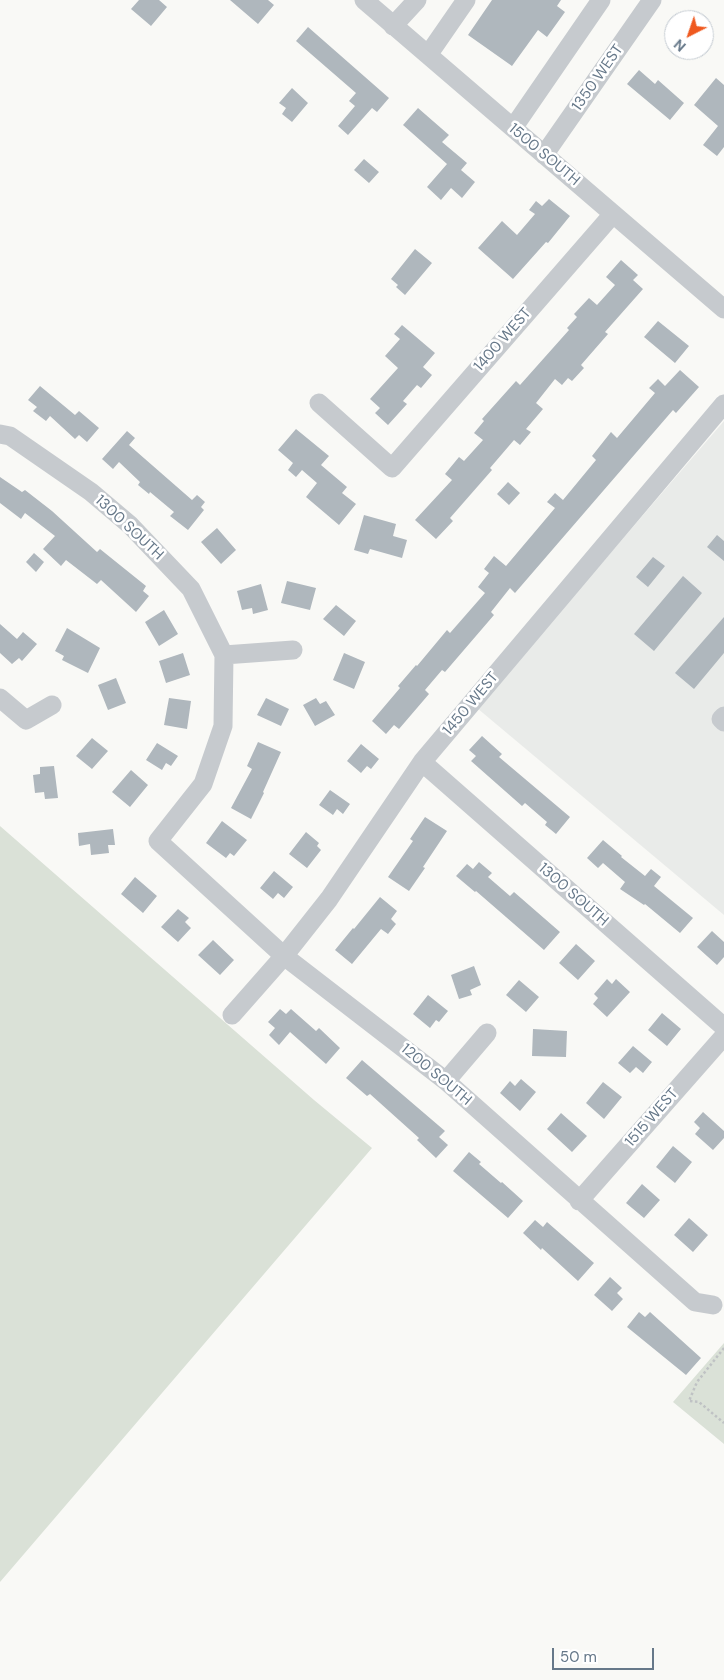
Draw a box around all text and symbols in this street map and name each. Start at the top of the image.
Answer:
north arrow [664,10,714,60]
text: N [670,35,690,56]
street label: 1350 WEST [569,41,627,115]
street label: 1500 SOUTH [505,120,583,190]
street label: 1400 WEST [471,305,535,375]
street label: 1300 SOUTH [91,492,167,564]
street label: 1450 WEST [439,669,503,739]
street label: 1300 SOUTH [534,860,612,930]
street label: 1200 SOUTH [397,1040,475,1110]
street label: 1515 WEST [622,1085,682,1151]
scale bar [554,1638,656,1670]
text: 50 m [560,1647,597,1667]

